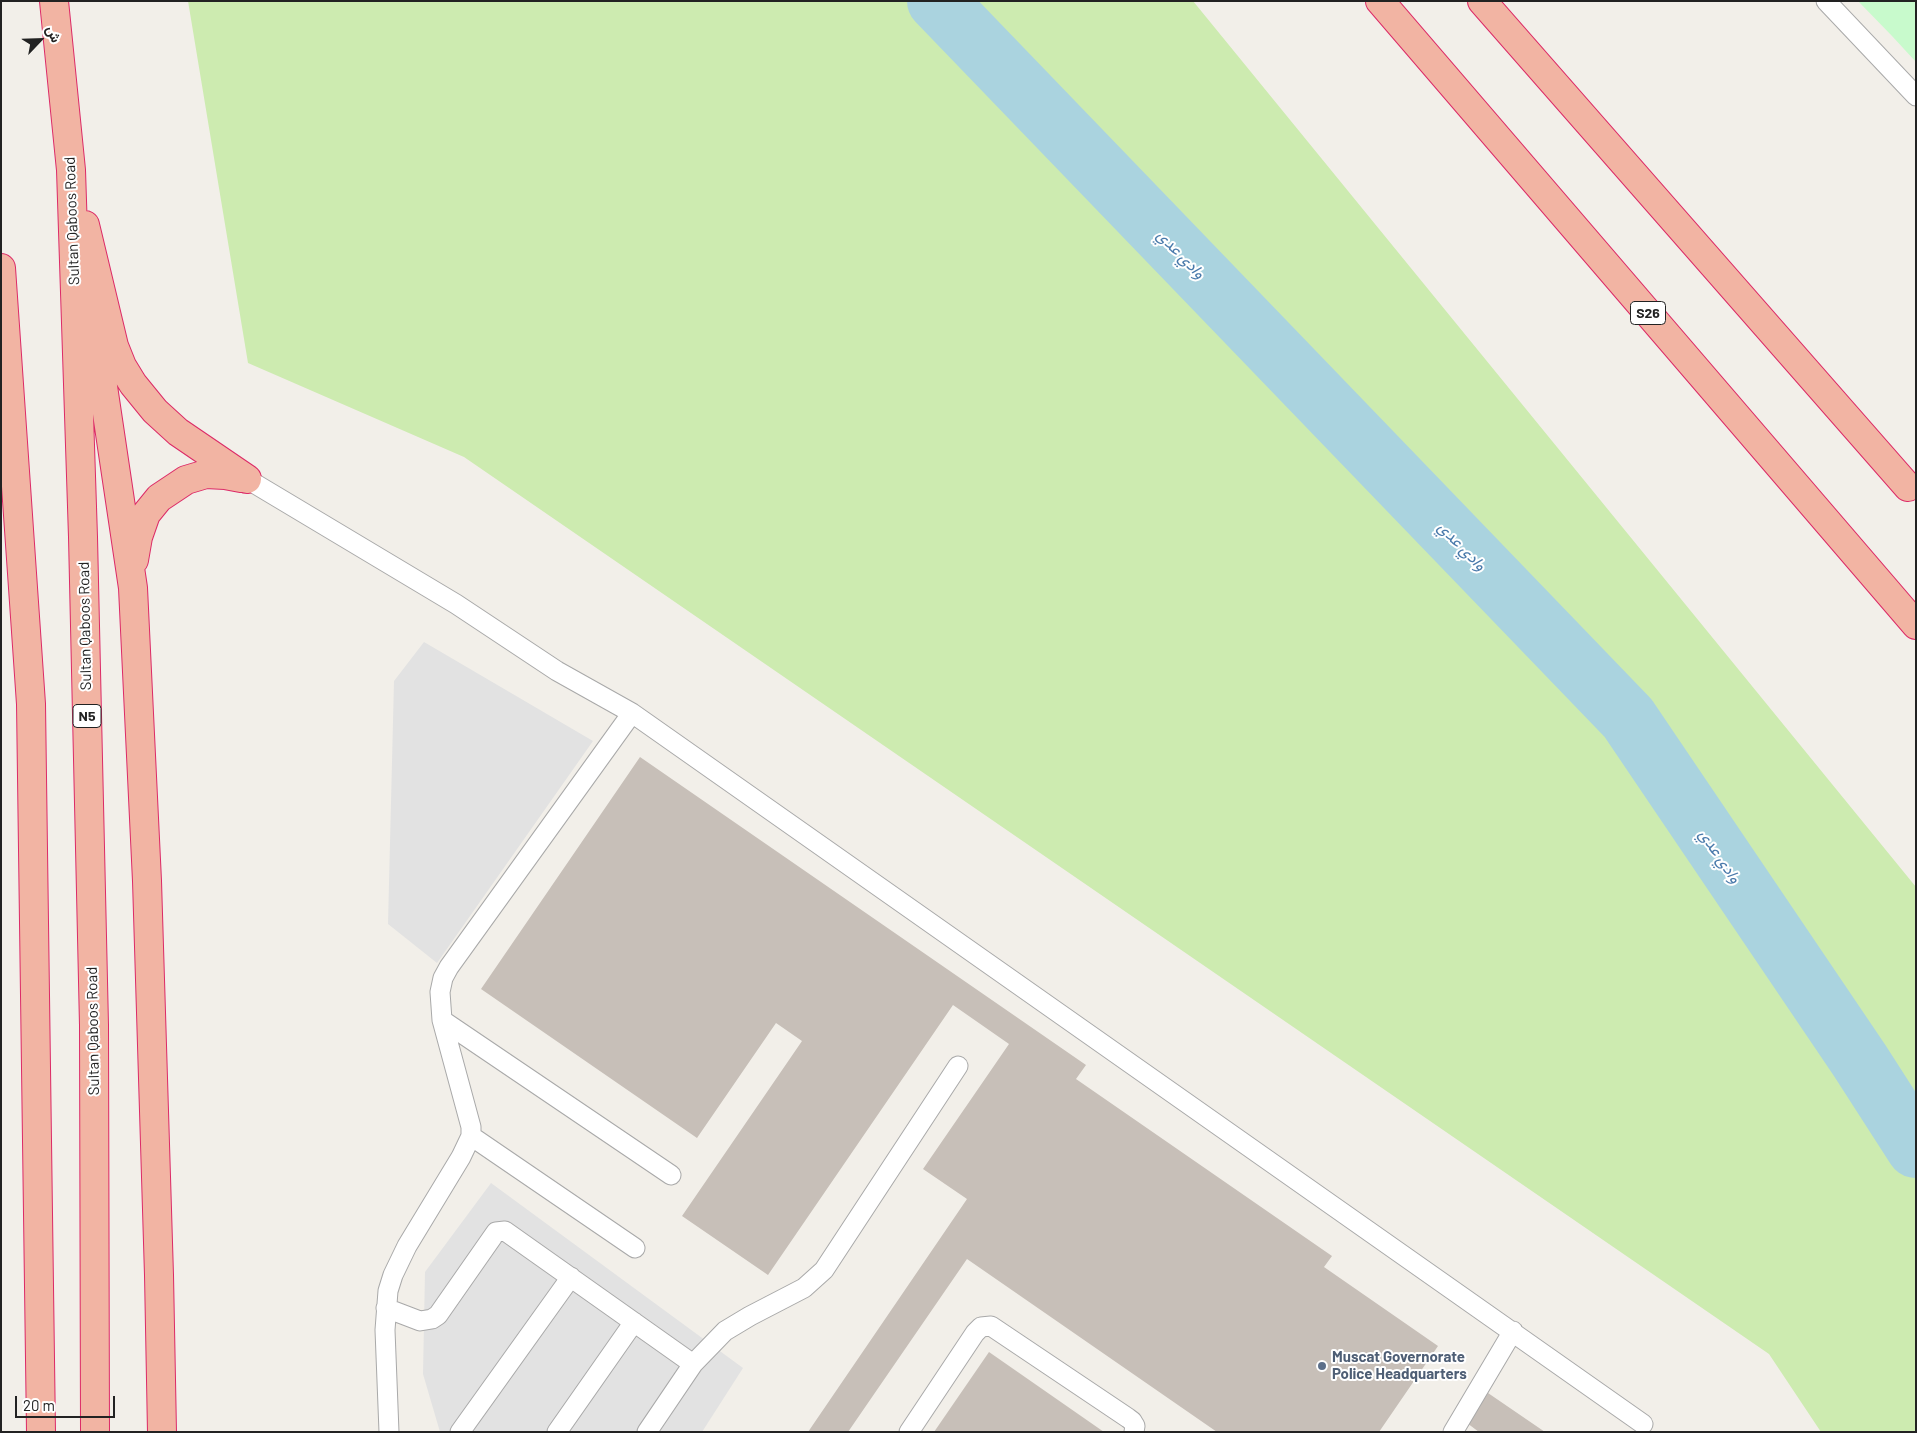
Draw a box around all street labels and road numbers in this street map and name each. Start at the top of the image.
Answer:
street label: Sultan Qaboos Road [61,156,83,286]
road number: S26 [1630,302,1666,324]
street label: Sultan Qaboos Road [75,562,95,690]
road number: N5 [73,704,101,728]
street label: Sultan Qaboos Road [83,967,103,1095]

